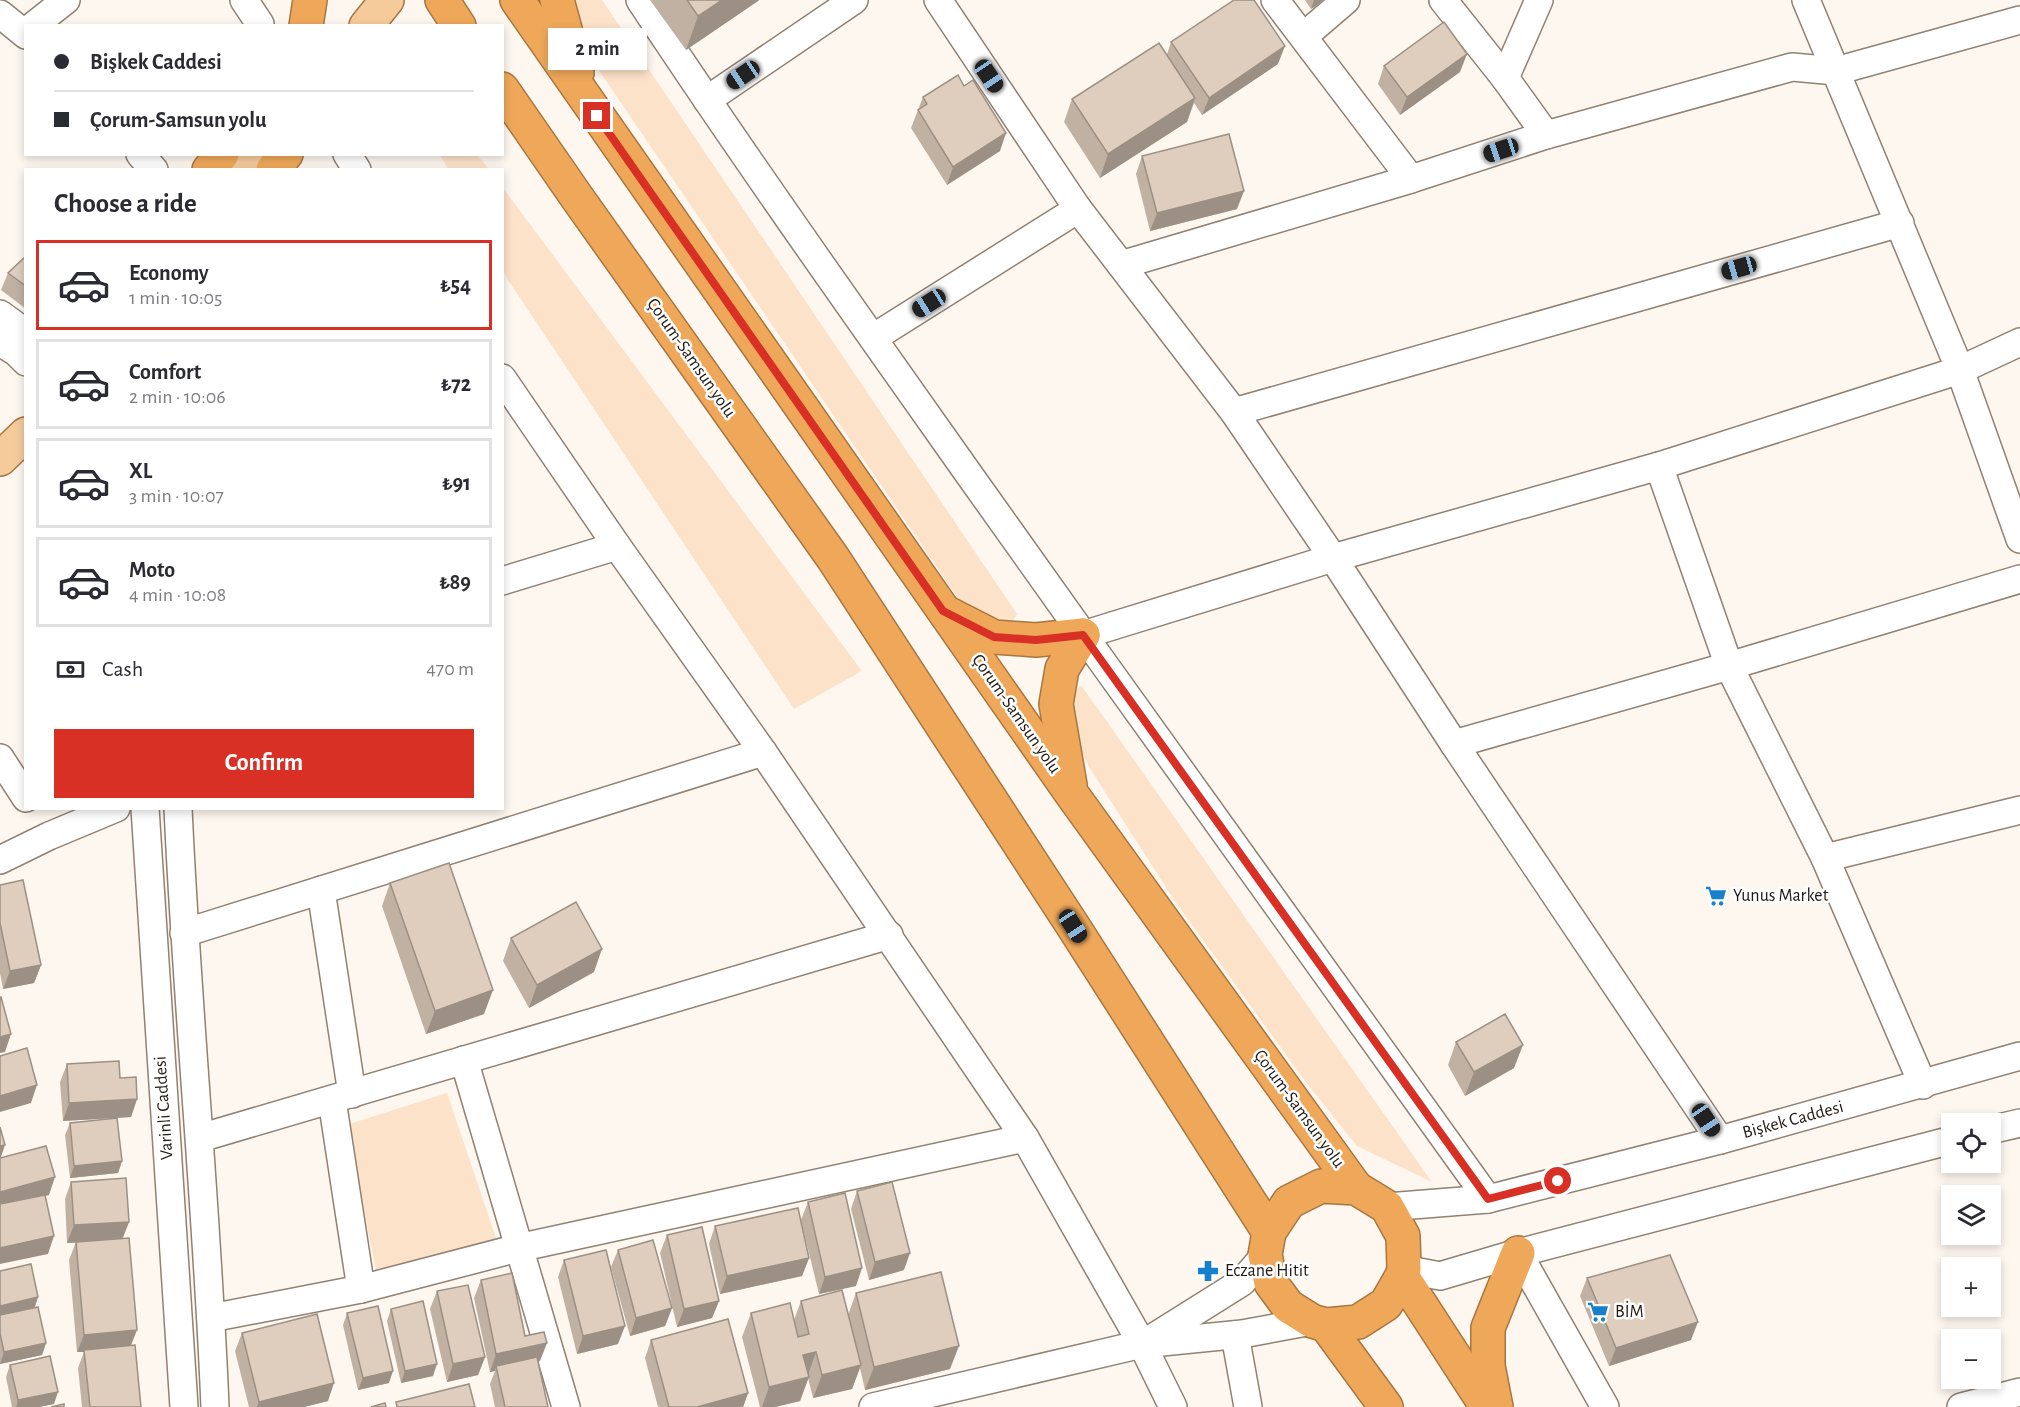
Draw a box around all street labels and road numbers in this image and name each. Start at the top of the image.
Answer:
street label: Çorum-Samsun yolu [643,295,739,421]
street label: Çorum-Samsun yolu [968,651,1064,777]
street label: Çorum-Samsun yolu [1250,1047,1348,1171]
street label: Varinli Caddesi [151,1055,177,1161]
street label: Bişkek Caddesi [1741,1098,1845,1142]

